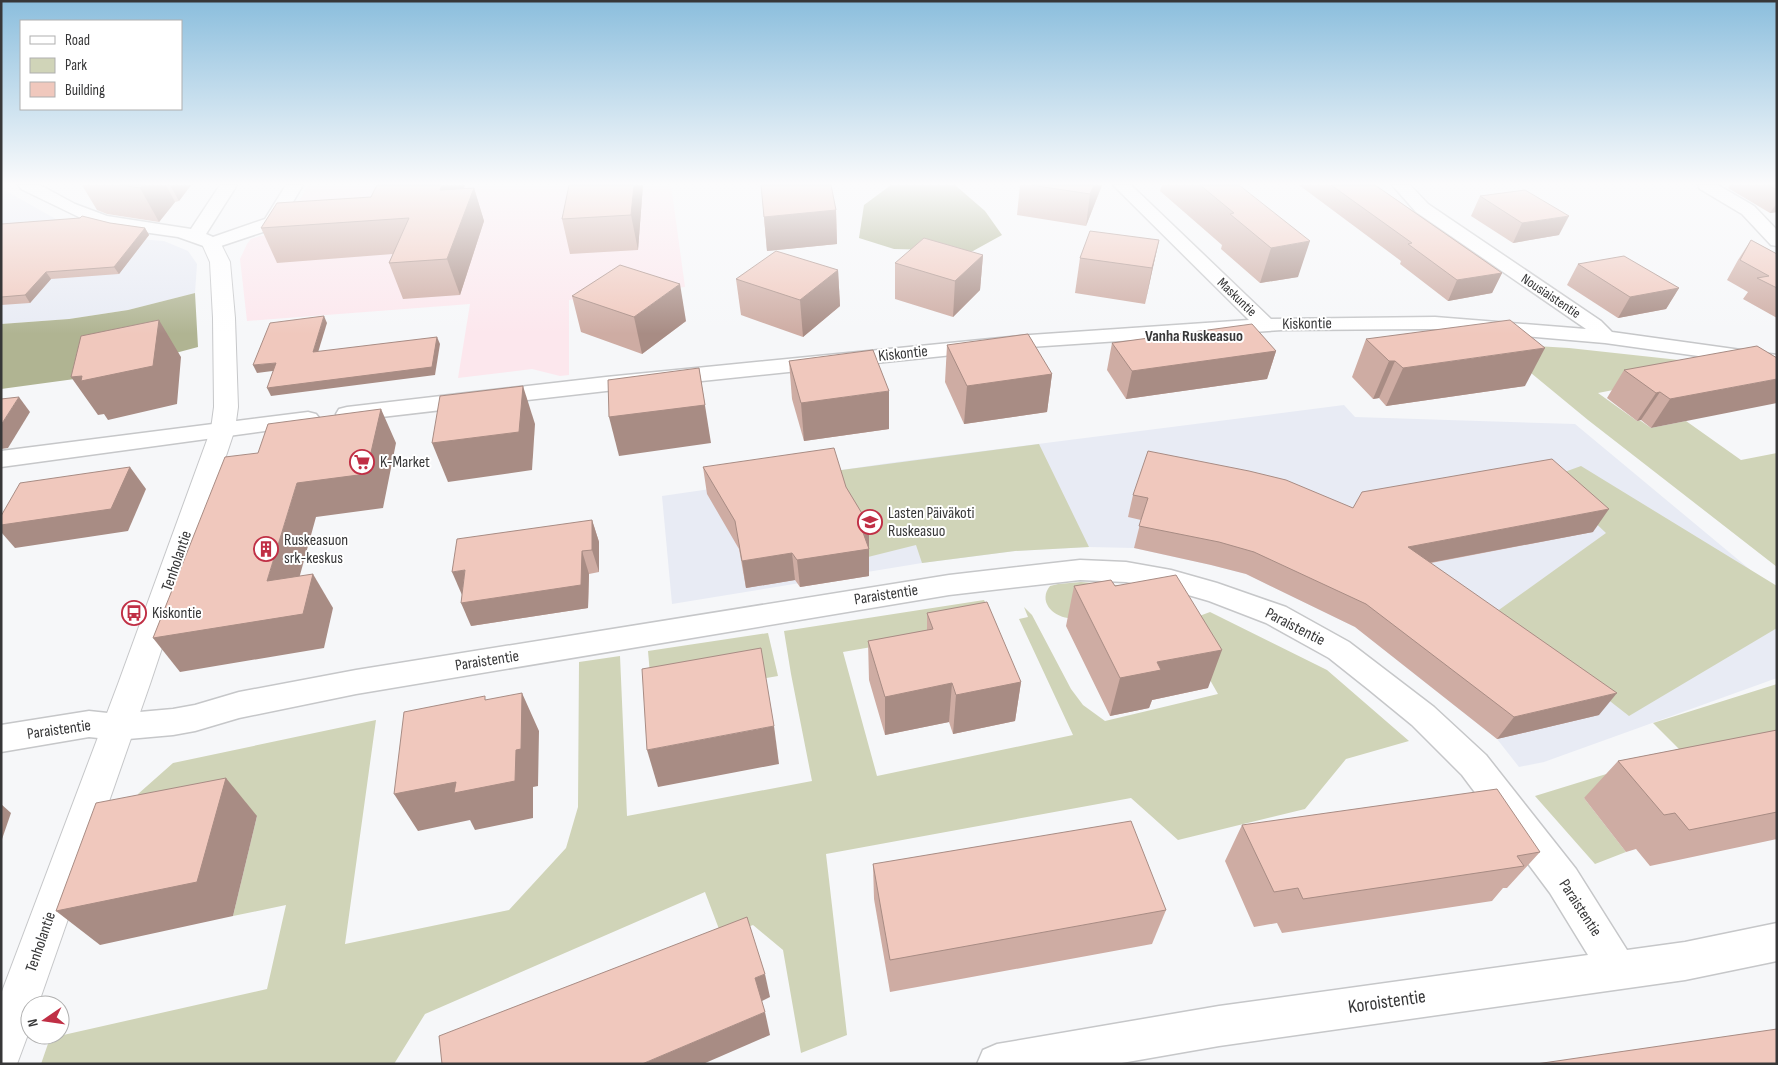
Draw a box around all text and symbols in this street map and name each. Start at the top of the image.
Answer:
legend [20,20,182,110]
text: Road [65,31,90,50]
text: Park [65,56,87,75]
text: Building [65,81,105,100]
street label: Nousiaistentie [1518,270,1584,322]
street label: Maskuntie [1214,274,1260,320]
street label: Kiskontie [1282,314,1332,334]
district label: Vanha Ruskeasuo [1145,327,1243,346]
street label: Kiskontie [877,342,929,366]
supermarket icon: K-Market [349,449,375,475]
place label: K-Market [380,453,430,472]
place label: Lasten Päiväkoti Ruskeasuo [888,504,975,541]
school or university icon: Lasten Päiväkoti Ruskeasuo [857,509,883,535]
street label: Tenholantie [158,528,196,594]
place label: Ruskeasuon srk-keskus [284,531,348,568]
building icon: Ruskeasuon srk-keskus [253,536,279,562]
street label: Paraistentie [853,581,919,609]
bus stop icon: Kiskontie [121,600,147,626]
place label: Kiskontie [152,604,202,623]
street label: Paraistentie [1262,604,1328,650]
street label: Paraistentie [454,647,520,675]
street label: Paraistentie [26,716,92,744]
street label: Paraistentie [1555,876,1605,940]
street label: Tenholantie [22,909,60,975]
street label: Koroistentie [1347,985,1427,1019]
north arrow [20,995,70,1045]
text: N [24,1017,42,1028]

